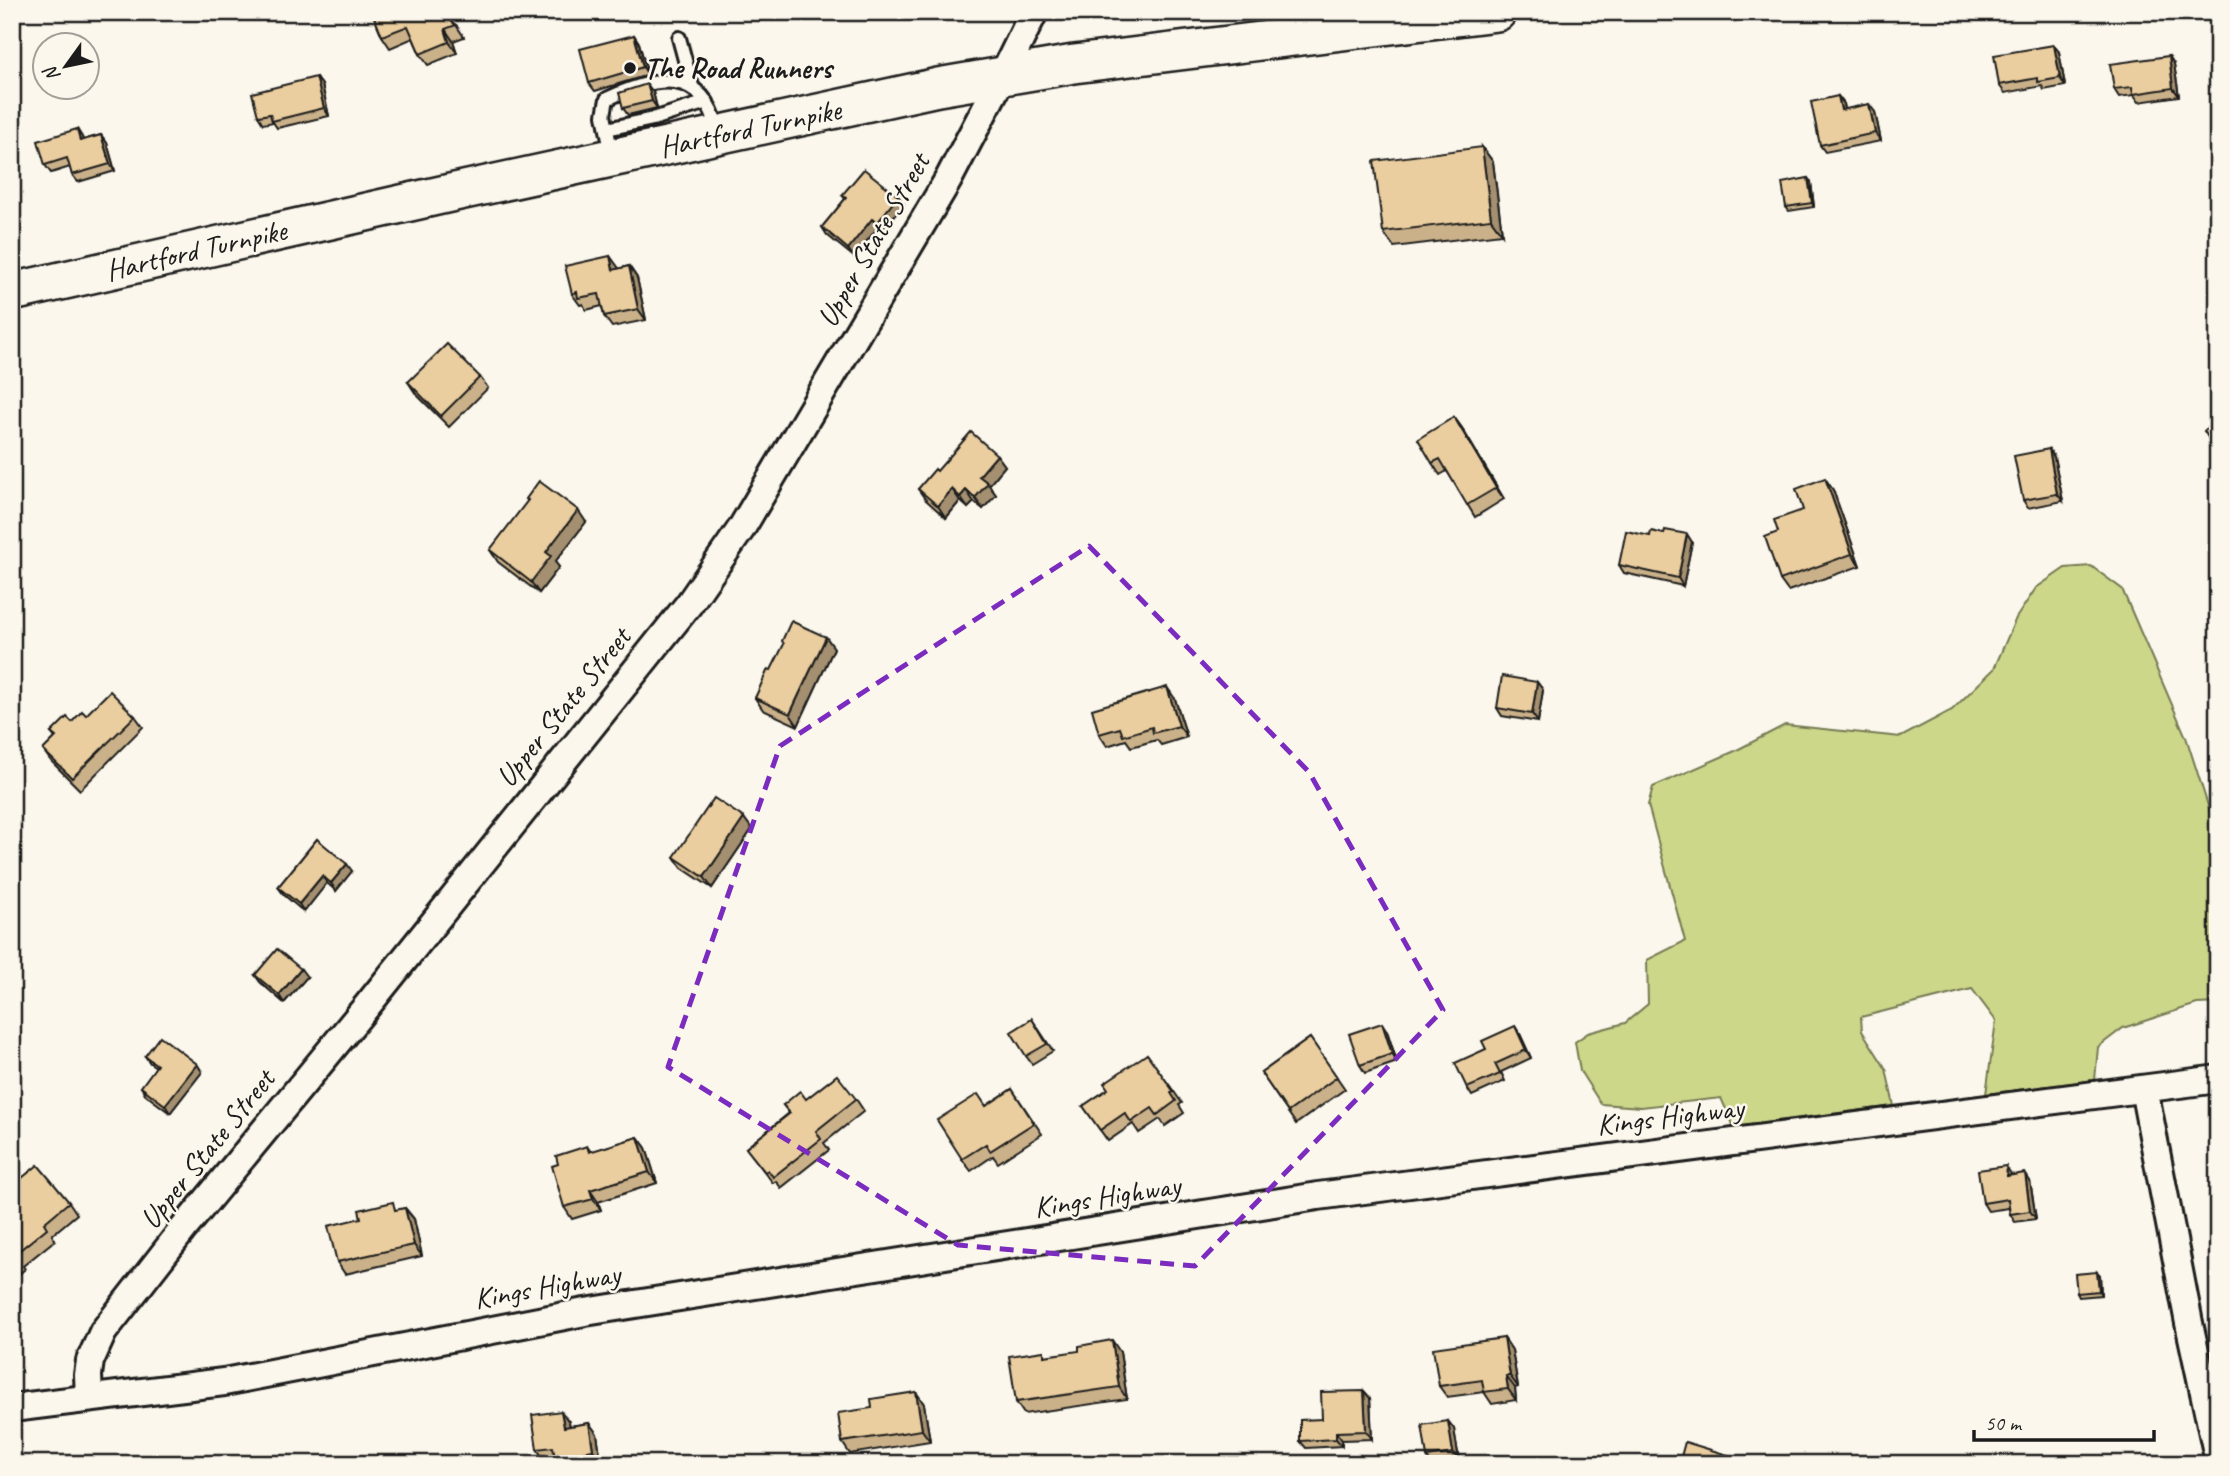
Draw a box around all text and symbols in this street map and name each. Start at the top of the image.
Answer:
north arrow [32,32,102,102]
place label: The Road Runners [644,49,835,87]
marker: The Road Runners [622,60,638,76]
text: N [38,61,66,86]
street label: Hartford Turnpike [656,90,846,166]
street label: Upper State Street [808,144,940,334]
street label: Hartford Turnpike [102,210,292,289]
street label: Upper State Street [487,617,641,794]
street label: Upper State Street [131,1059,285,1236]
street label: Kings Highway [1595,1088,1748,1144]
street label: Kings Highway [1031,1165,1185,1226]
street label: Kings Highway [471,1254,626,1318]
scale bar [1974,1399,2155,1443]
text: 50 m [1985,1410,2023,1436]

